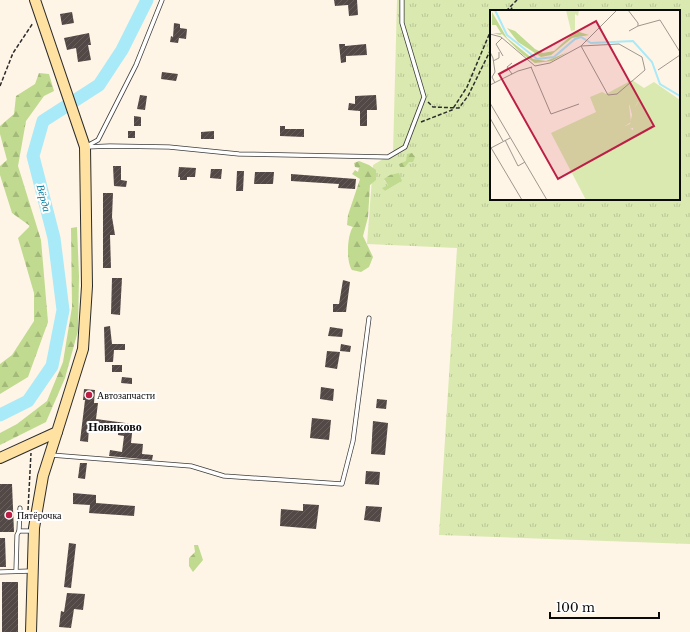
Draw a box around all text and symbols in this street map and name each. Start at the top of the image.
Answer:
inset map [490,10,680,200]
water label: Вёрда [34,183,55,214]
place label: Автозапчасти [97,389,156,402]
marker: Автозапчасти [84,390,94,400]
district label: Новиково [88,419,142,434]
place label: Пятёрочка [17,509,62,522]
marker: Пятёрочка [4,510,14,520]
scale bar [550,594,659,620]
text: 100 m [556,600,595,615]

